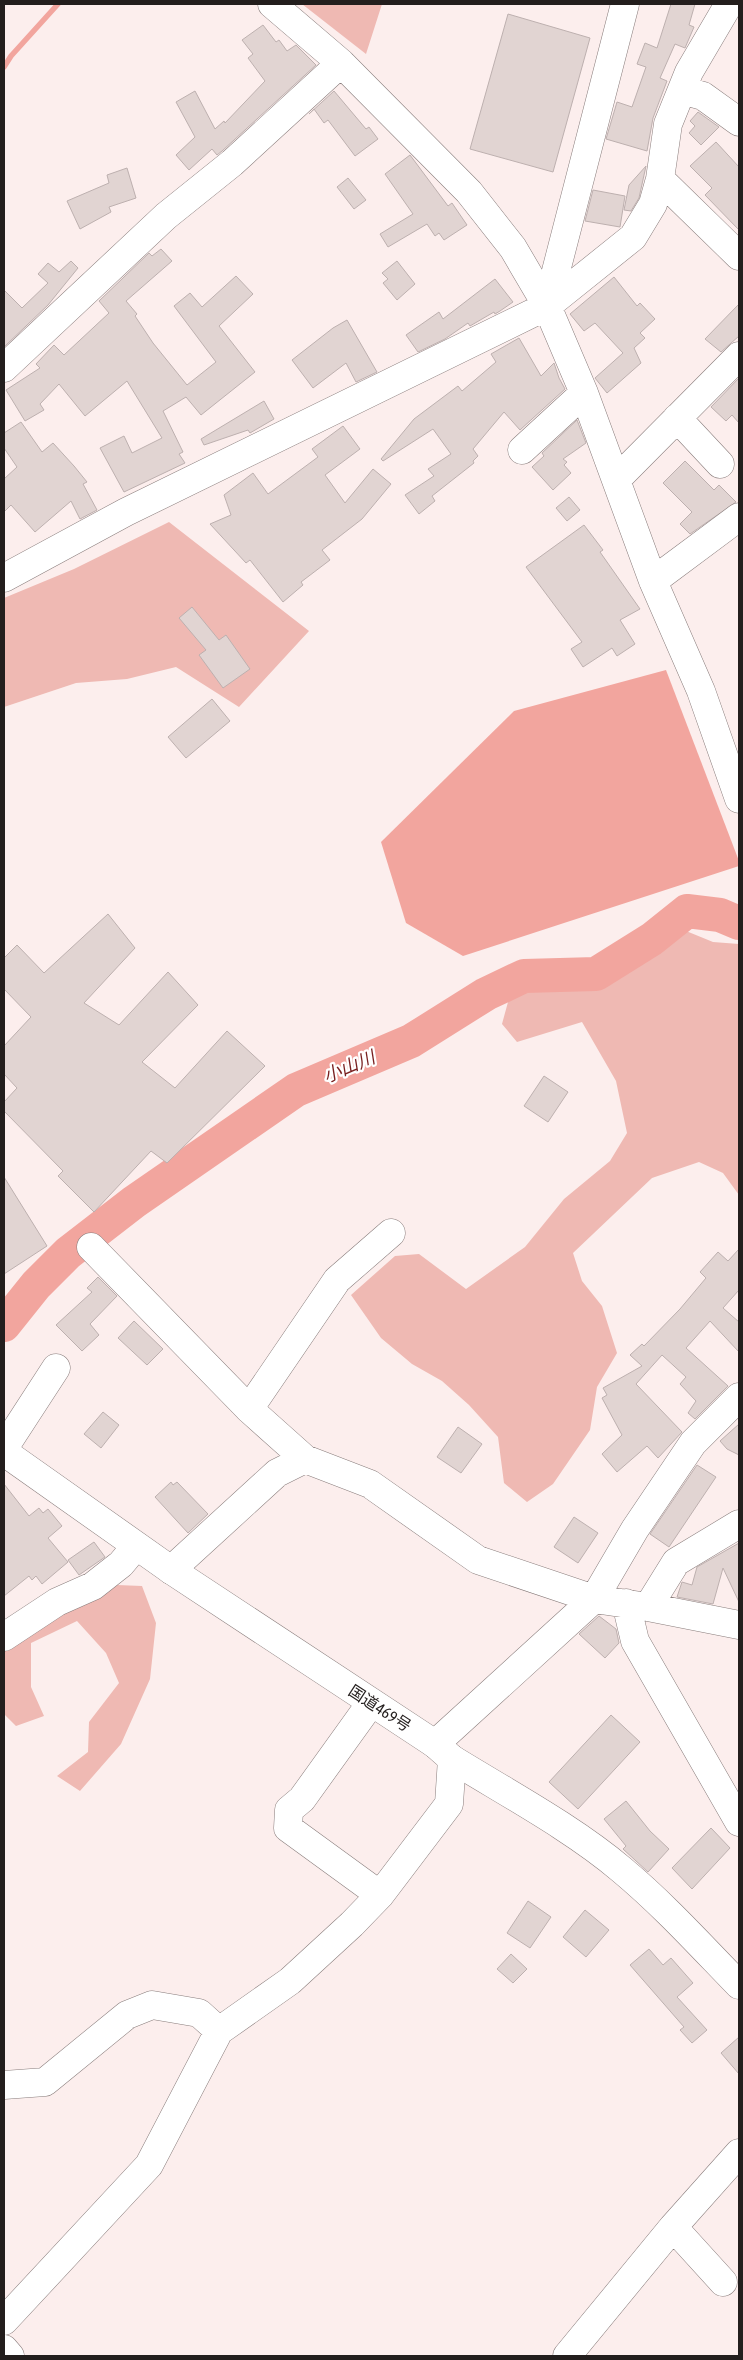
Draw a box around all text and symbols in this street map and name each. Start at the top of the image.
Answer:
water label: 小山川 [320,1046,380,1087]
street label: 国道469号 [346,1681,414,1735]

